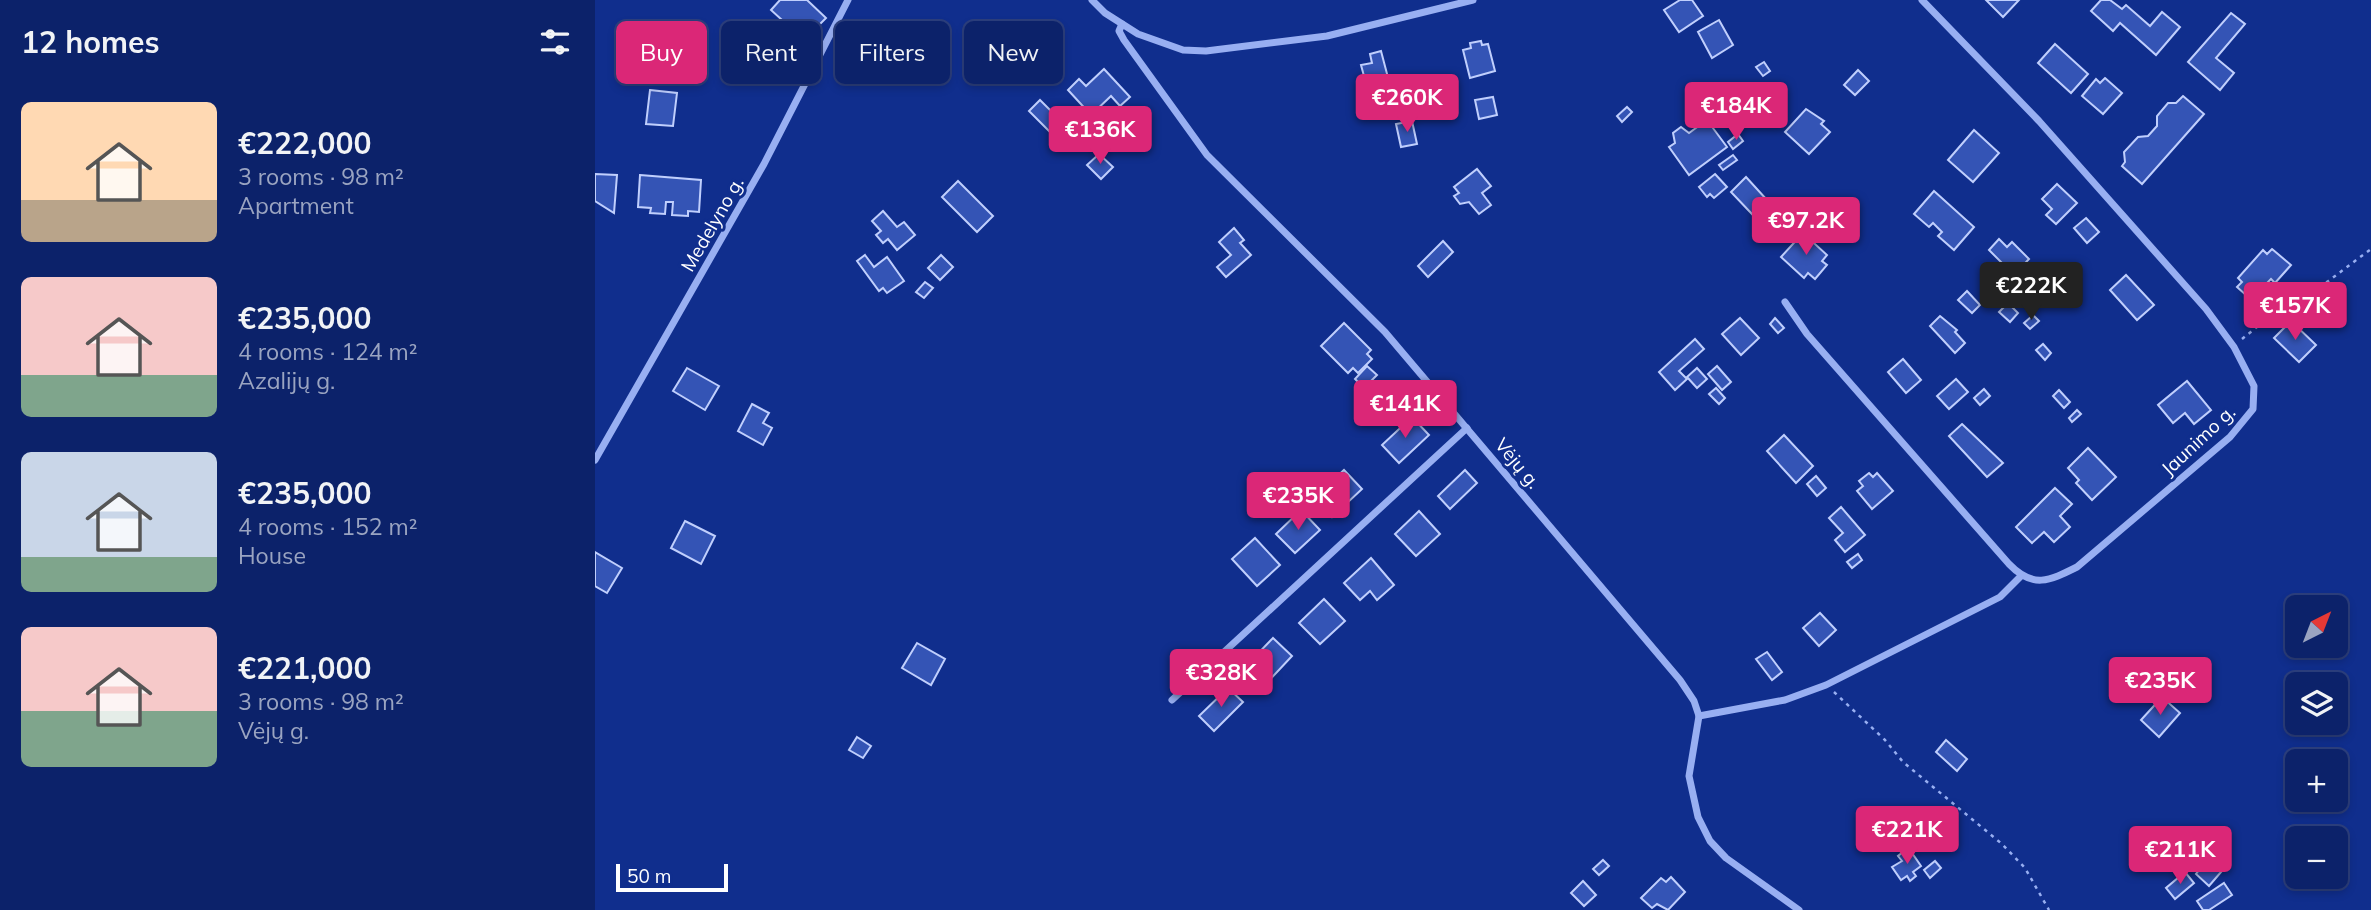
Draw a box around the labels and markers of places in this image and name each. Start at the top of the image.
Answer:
pin: €260K [1358,74,1456,134]
pin: €184K [1687,82,1785,142]
pin: €136K [1051,106,1149,166]
pin: €97.2K [1749,198,1863,257]
pin: €222K [1982,262,2080,322]
pin: €157K [2246,282,2344,342]
pin: €141K [1356,380,1454,440]
pin: €235K [1249,472,1347,532]
pin: €328K [1172,650,1270,709]
pin: €235K [2111,658,2209,717]
pin: €221K [1858,806,1956,866]
pin: €211K [2131,826,2229,886]

